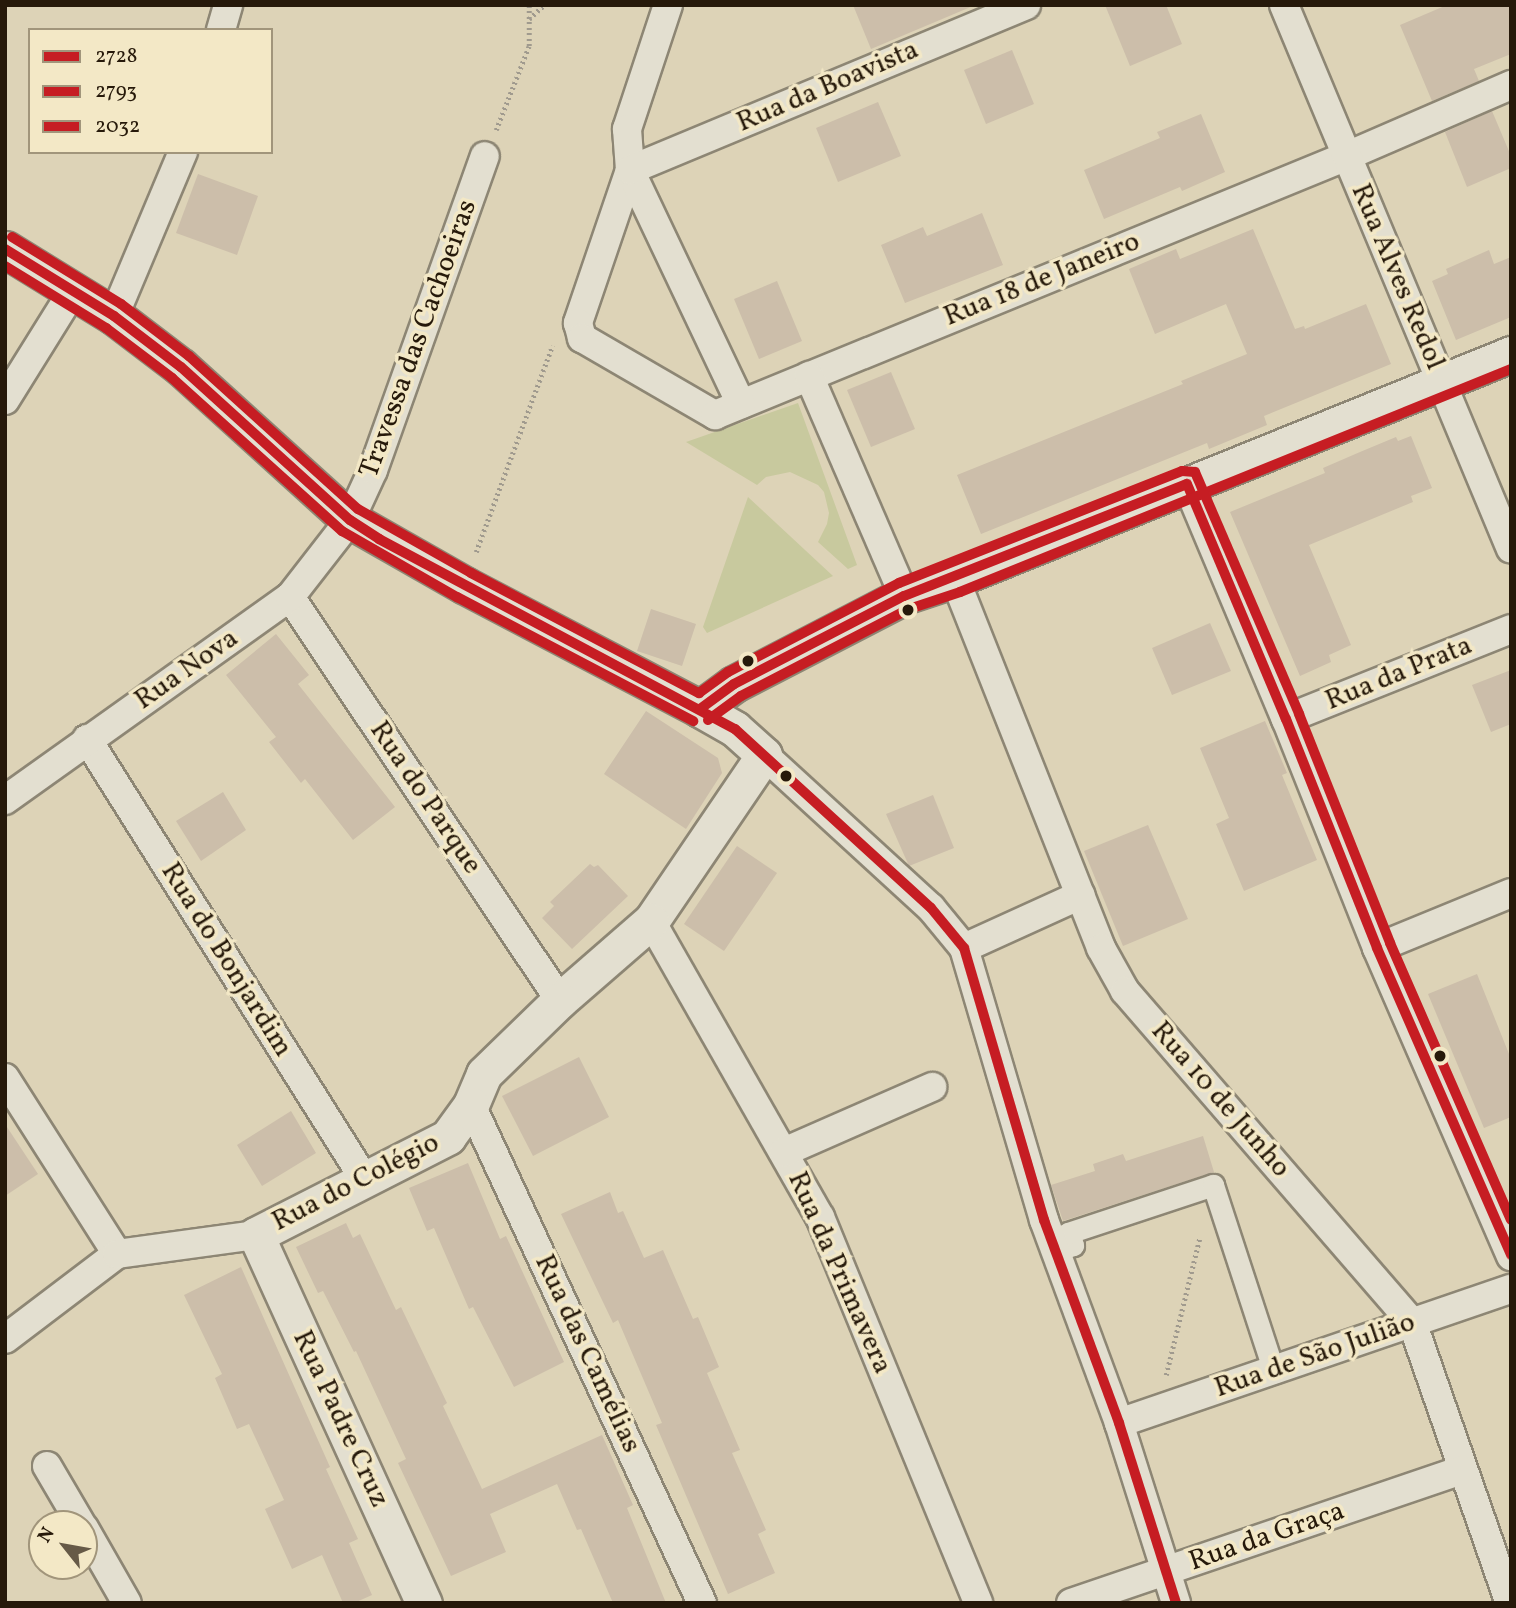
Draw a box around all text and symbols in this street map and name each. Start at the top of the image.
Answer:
legend [28,28,273,154]
street label: Rua da Boavista [732,34,924,140]
text: 2728 [95,42,137,71]
text: 2793 [95,77,137,106]
text: 2032 [95,112,140,141]
street label: Rua Alves Redol [1343,179,1451,375]
street label: Travessa das Cachoeiras [353,195,485,483]
street label: Rua 18 de Janeiro [939,225,1145,335]
unlabelled marker [901,603,915,617]
street label: Rua Nova [129,622,245,718]
street label: Rua da Prata [1321,629,1477,719]
unlabelled marker [741,654,755,668]
street label: Rua do Parque [362,715,488,881]
unlabelled marker [779,769,793,783]
street label: Rua do Bonjardim [153,857,299,1063]
street label: Rua 10 de Junho [1143,1015,1297,1185]
unlabelled marker [1433,1049,1447,1063]
street label: Rua do Colégio [267,1127,445,1239]
street label: Rua da Primavera [779,1167,899,1379]
street label: Rua das Camélias [526,1250,648,1458]
street label: Rua de São Julião [1210,1306,1420,1406]
street label: Rua Padre Cruz [284,1325,396,1513]
street label: Rua da Graça [1185,1495,1349,1579]
north arrow [28,1510,98,1580]
text: N [32,1523,61,1548]

